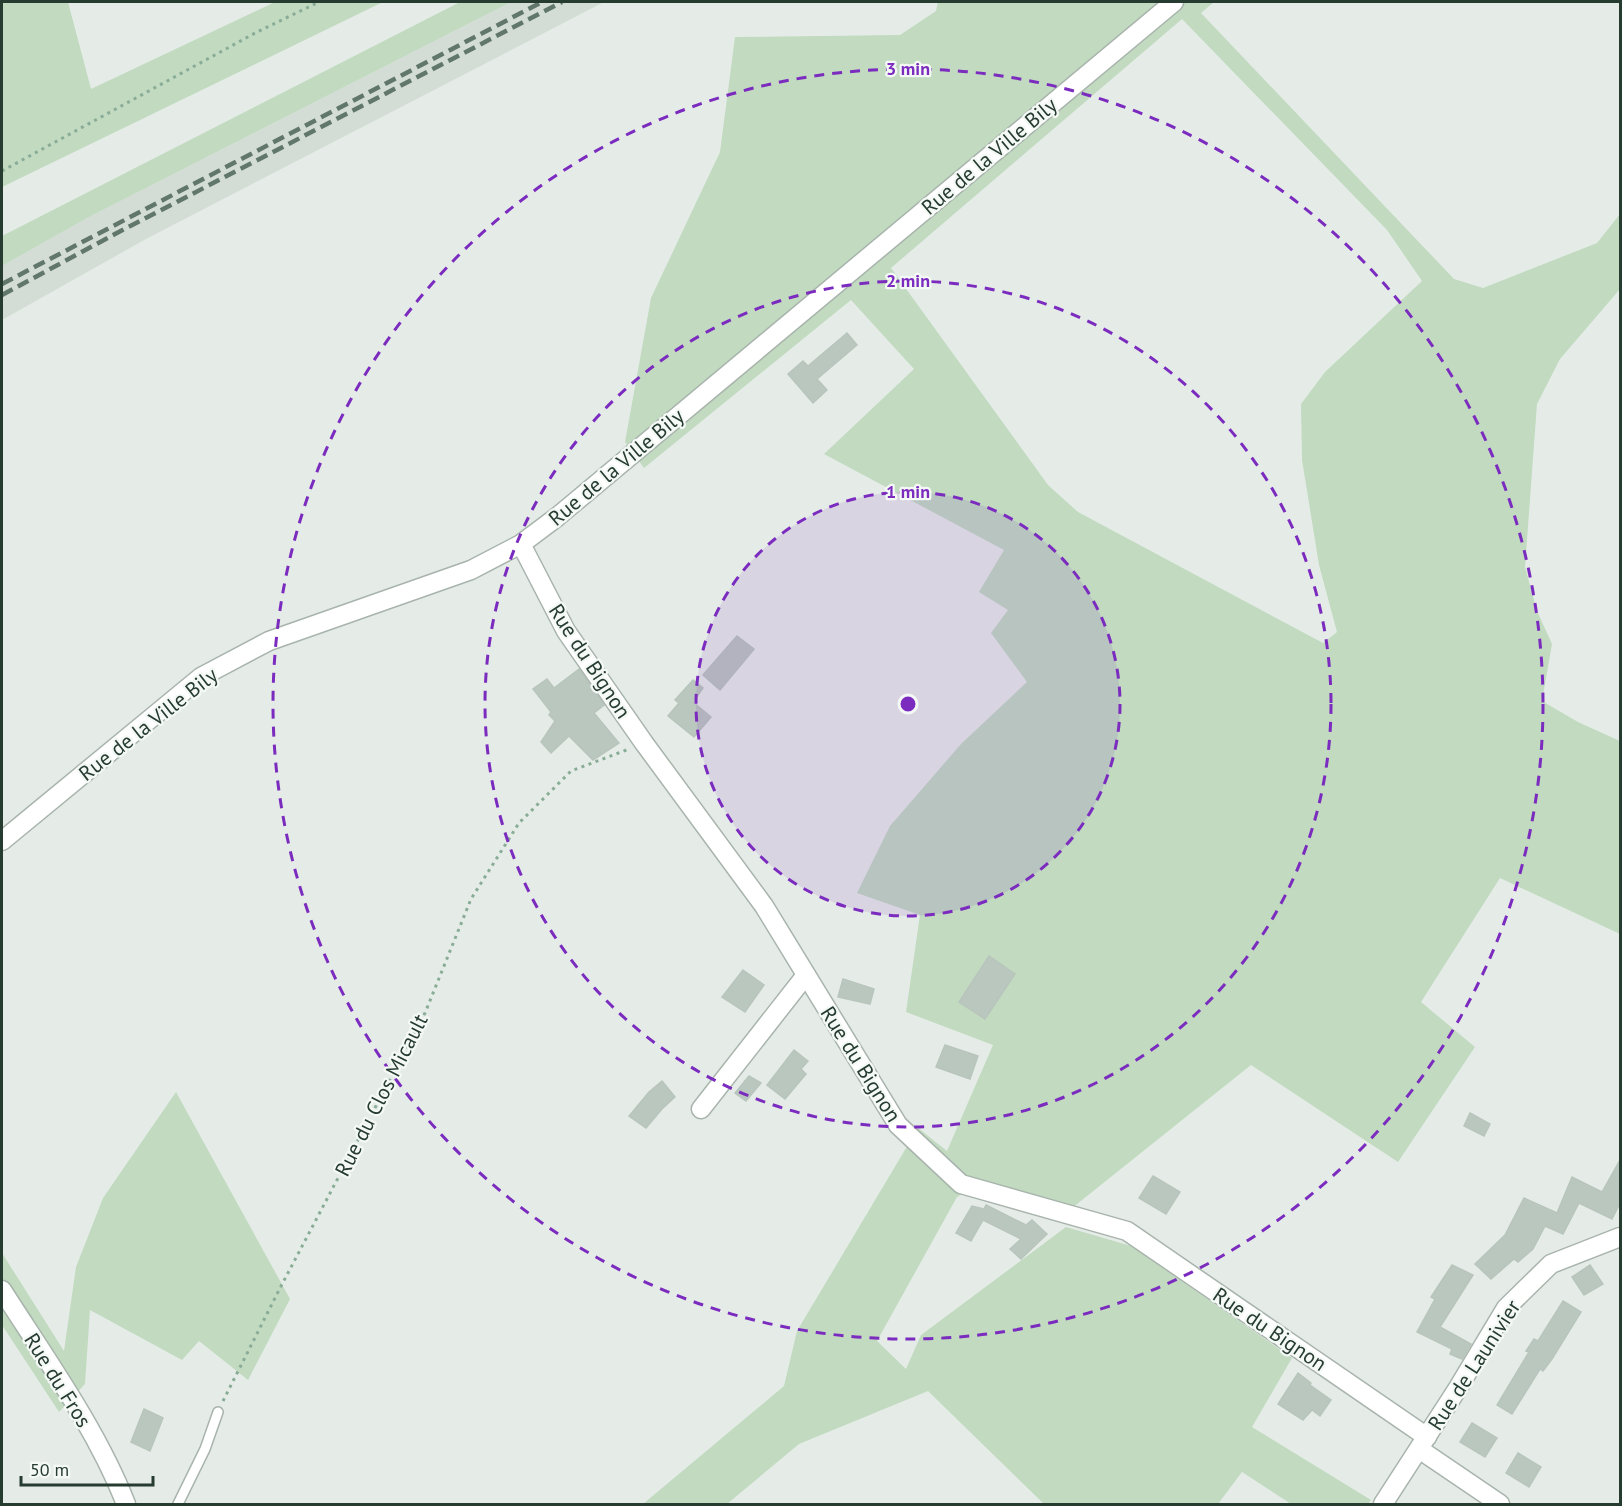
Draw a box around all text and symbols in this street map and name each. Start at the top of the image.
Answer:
text: 3 min [886,57,930,80]
street label: Rue de la Ville Bily [916,91,1063,221]
text: 2 min [886,269,930,292]
street label: Rue de la Ville Bily [543,402,690,532]
text: 1 min [886,480,930,503]
street label: Rue du Bignon [543,598,637,724]
street label: Rue de la Ville Bily [73,661,223,787]
centre of rings [898,694,918,714]
street label: Rue du Bignon [815,1001,907,1127]
street label: Rue du Clos Micault [328,1009,434,1181]
street label: Rue du Bignon [1208,1281,1332,1377]
street label: Rue de Launivier [1422,1295,1526,1435]
street label: Rue du Fros [18,1328,98,1432]
scale bar [21,1449,153,1487]
text: 50 m [30,1458,69,1481]

